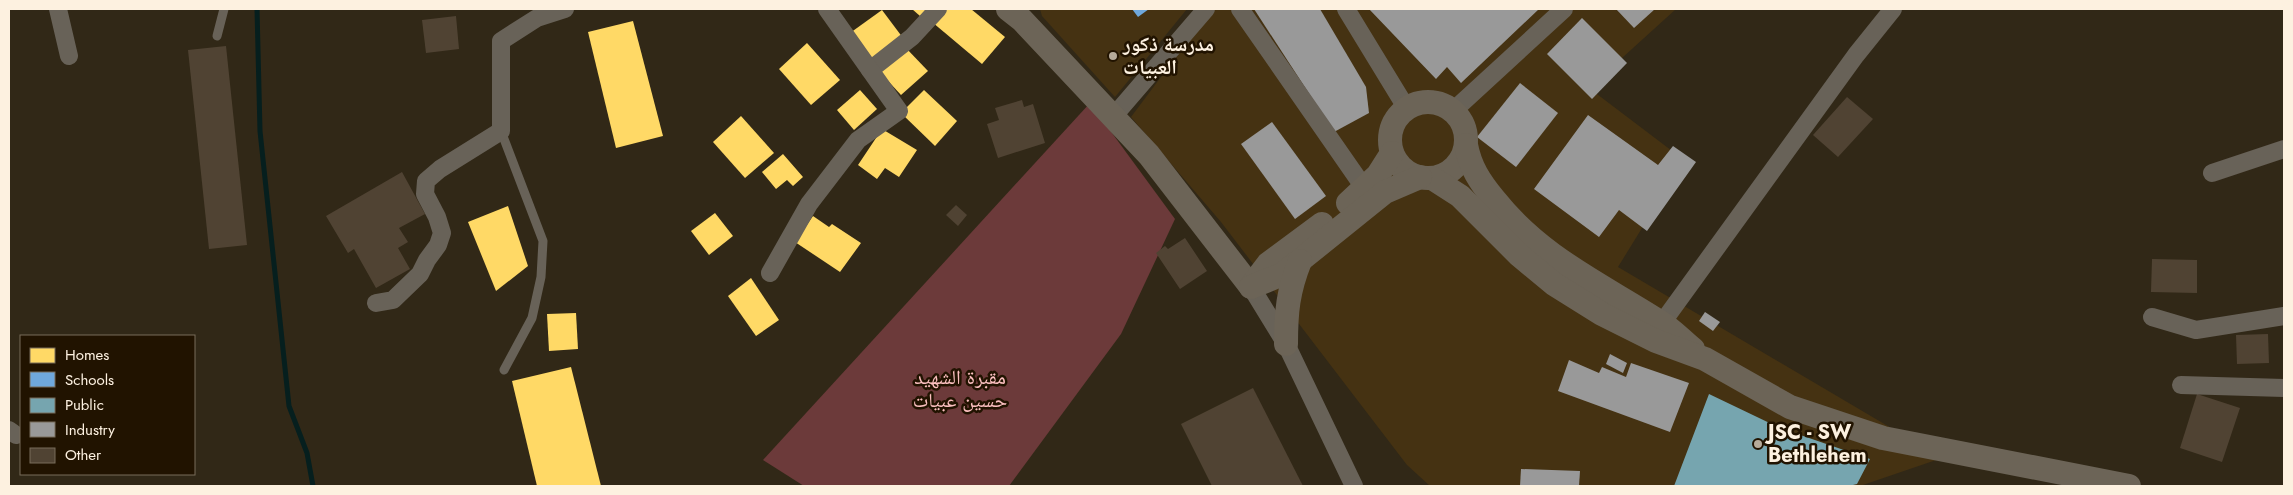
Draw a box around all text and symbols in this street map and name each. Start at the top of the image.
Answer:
place label: مدرسة ذكور العبيات [1122,30,1214,82]
marker: مدرسة ذكور العبيات [1107,50,1119,62]
legend [20,335,195,475]
text: Homes [65,344,109,366]
park label: مقبرة الشهيد حسين عبيات [913,363,1008,415]
text: Schools [65,369,114,391]
text: Public [65,394,104,416]
place label: JSC - SW Bethlehem [1764,418,1867,470]
text: Industry [65,419,115,441]
marker: JSC - SW Bethlehem [1752,438,1764,450]
text: Other [65,444,102,466]

